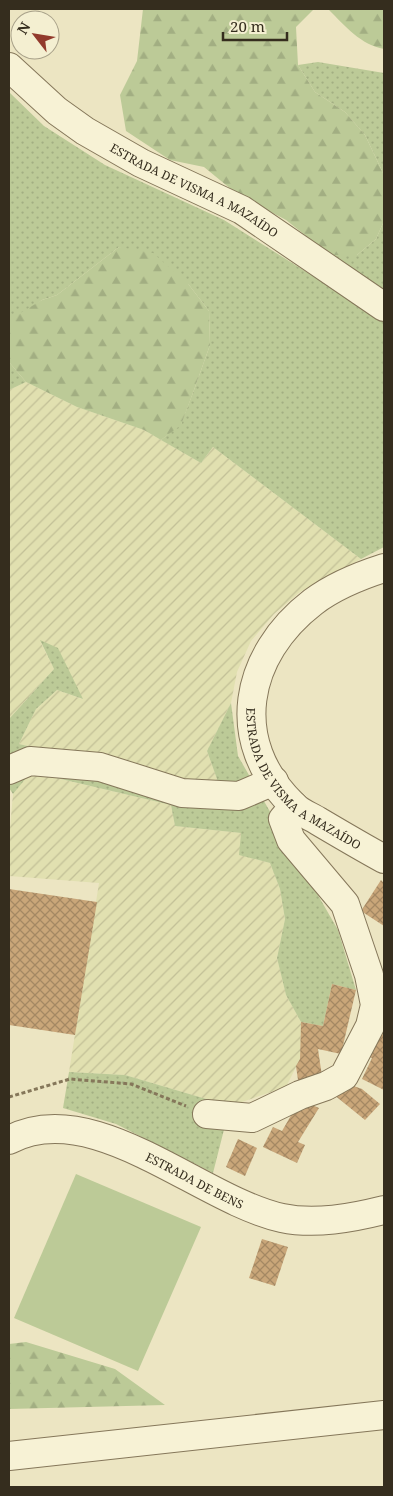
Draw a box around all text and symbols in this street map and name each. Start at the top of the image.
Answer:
north arrow [10,10,60,60]
scale bar [223,10,287,42]
text: 20 m [230,16,265,36]
text: N [12,18,34,38]
street label: ESTRADA DE VISMA A MAZAÍDO [107,139,282,241]
street label: ESTRADA DE VISMA A MAZAÍDO [243,708,365,853]
street label: ESTRADA DE BENS [143,1148,246,1212]

